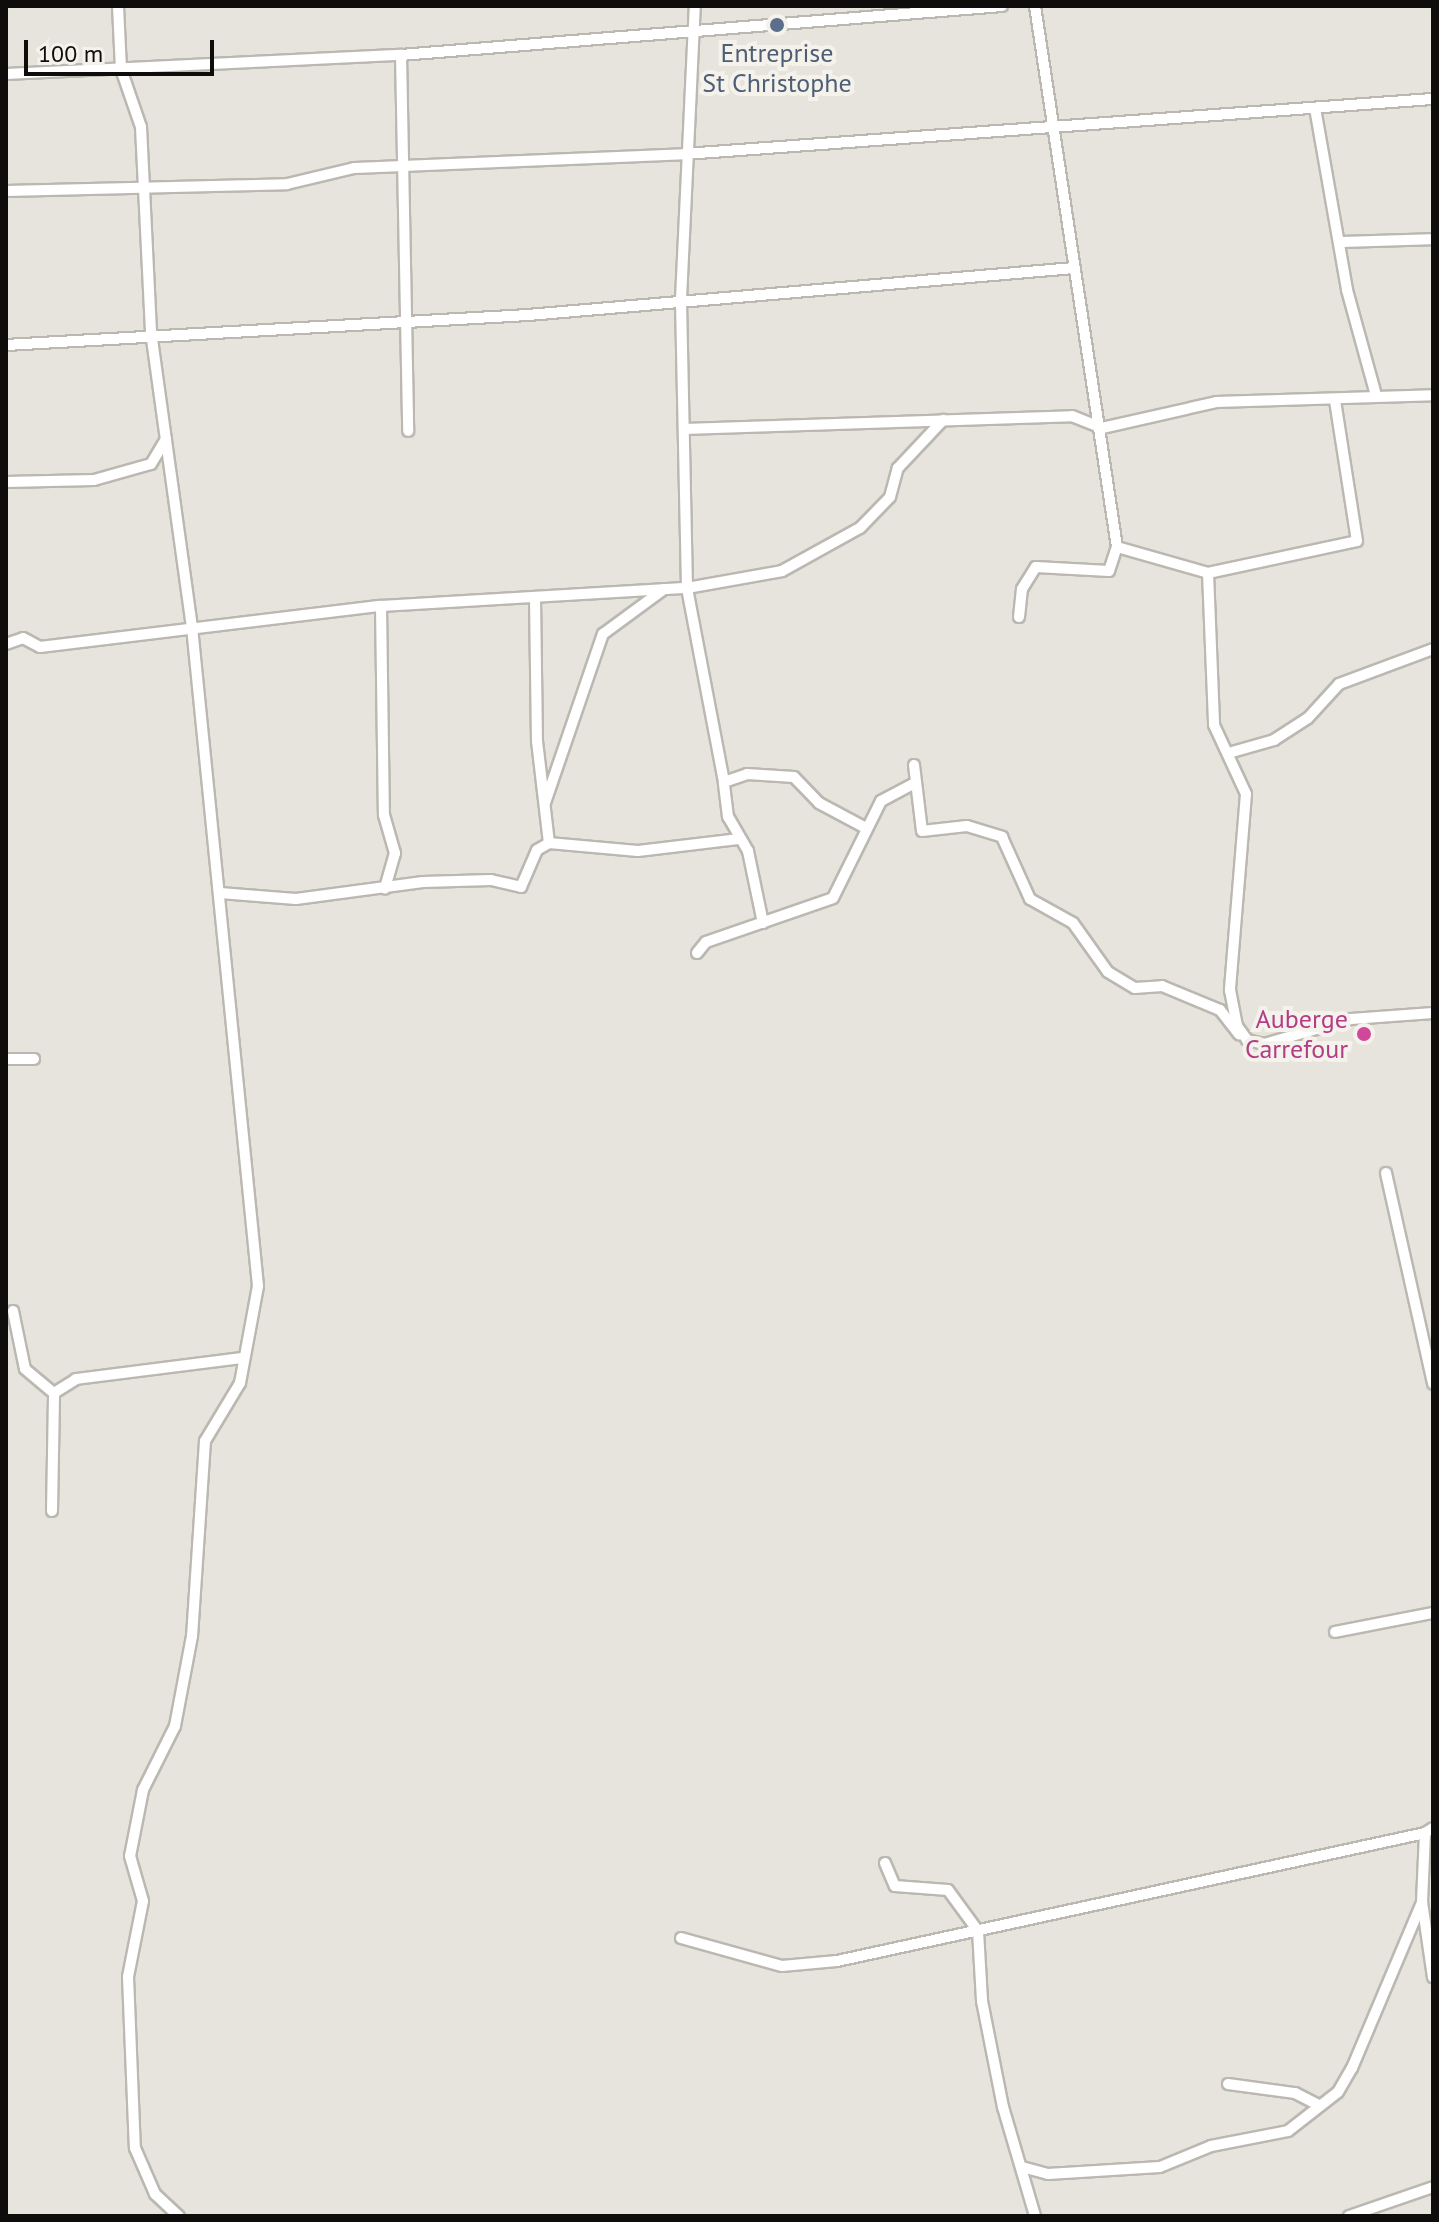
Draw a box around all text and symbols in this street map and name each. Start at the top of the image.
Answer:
marker: Entreprise St Christophe [768,16,786,34]
scale bar [28,24,218,74]
place label: Entreprise St Christophe [702,37,852,98]
text: 100 m [38,38,103,69]
place label: Auberge Carrefour [1245,1003,1348,1064]
marker: Auberge Carrefour [1355,1025,1373,1043]

